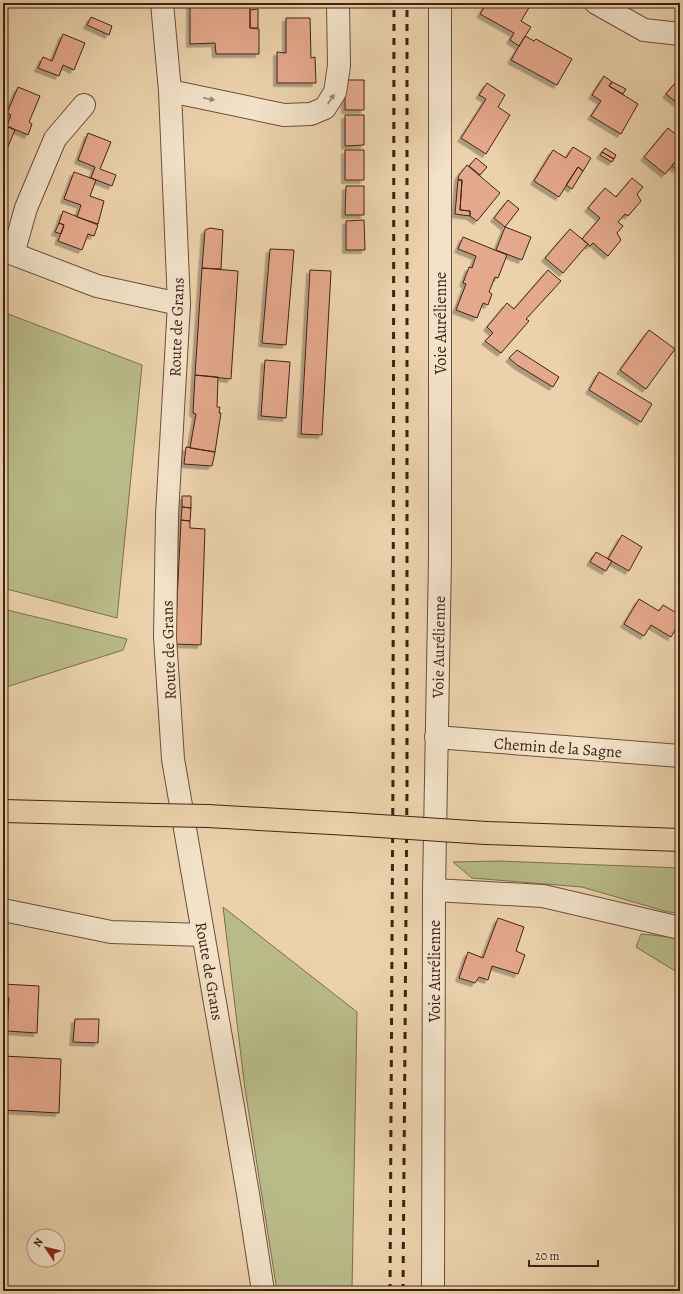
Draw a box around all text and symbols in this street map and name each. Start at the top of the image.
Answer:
one-way arrow [327,94,335,104]
one-way arrow [202,97,215,103]
street label: Voie Aurélienne [430,272,452,375]
street label: Route de Grans [164,277,190,377]
street label: Voie Aurélienne [427,596,451,699]
street label: Route de Grans [156,600,182,700]
street label: Chemin de la Sagne [493,733,623,763]
street label: Route de Grans [190,920,228,1022]
street label: Voie Aurélienne [424,920,446,1023]
north arrow [26,1228,66,1268]
text: N [30,1235,47,1250]
scale bar [529,1242,598,1268]
text: 20 m [535,1248,559,1264]

